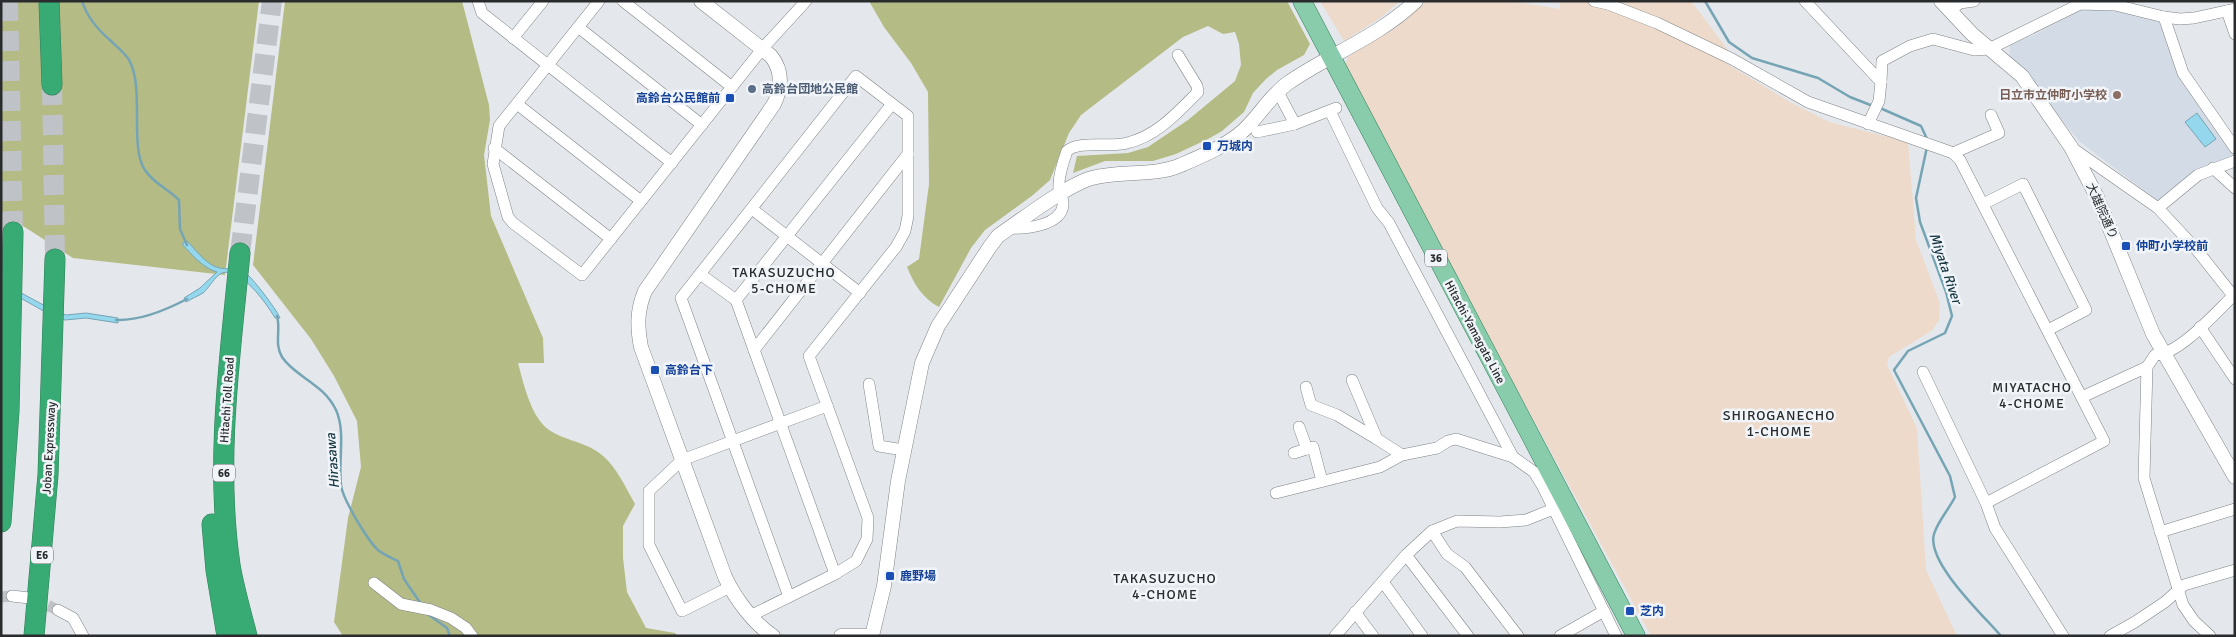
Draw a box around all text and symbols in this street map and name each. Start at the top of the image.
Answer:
place label: 高鈴台団地公民館 [762,82,858,97]
marker: 高鈴台団地公民館 [746,83,758,95]
place label: 日立市立仲町小学校 [1999,88,2107,103]
marker: 日立市立仲町小学校 [2111,89,2123,101]
place label: 高鈴台公民館前 [636,91,720,106]
marker: 高鈴台公民館前 [724,92,736,104]
place label: 万城内 [1217,139,1253,154]
marker: 万城内 [1201,140,1213,152]
street label: 大雄院通り [2082,181,2121,242]
water label: Miyata River [1925,231,1966,308]
place label: 仲町小学校前 [2136,239,2208,254]
marker: 仲町小学校前 [2120,240,2132,252]
road number: 36 [1425,250,1447,266]
district label: TAKASUZUCHO 5-CHOME [732,264,836,297]
street label: Hitachi-Yamagata Line [1441,278,1508,386]
street label: Hitachi Toll Road [217,357,238,443]
place label: 高鈴台下 [665,363,713,378]
marker: 高鈴台下 [649,364,661,376]
district label: MIYATACHO 4-CHOME [1992,379,2072,412]
street label: Joban Expressway [40,401,59,495]
district label: SHIROGANECHO 1-CHOME [1723,407,1835,440]
water label: Hirasawa [322,432,343,489]
road number: 66 [213,464,235,482]
road number: E6 [31,546,53,564]
place label: 鹿野場 [900,569,936,584]
marker: 鹿野場 [884,570,896,582]
district label: TAKASUZUCHO 4-CHOME [1113,570,1217,603]
place label: 芝内 [1640,604,1664,619]
marker: 芝内 [1624,605,1636,617]

